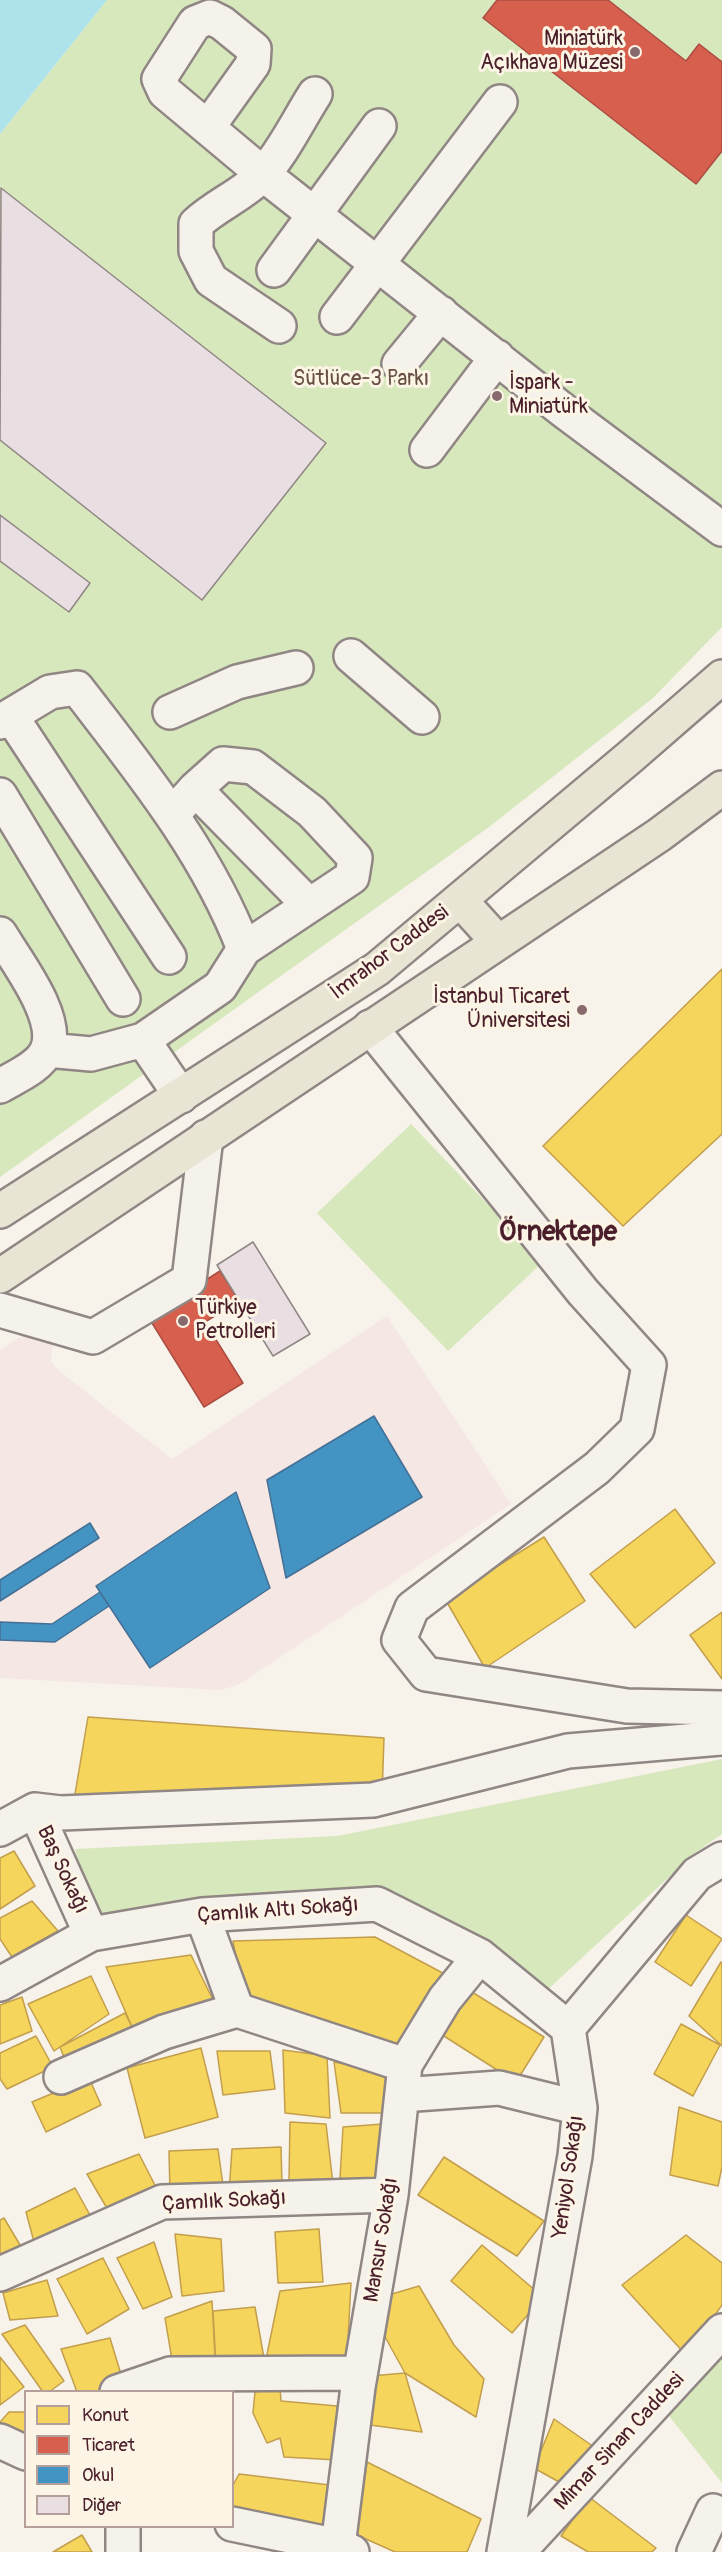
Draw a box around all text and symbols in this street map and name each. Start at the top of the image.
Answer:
place label: Miniatürk Açıkhava Müzesi [480,27,623,77]
marker: Miniatürk Açıkhava Müzesi [628,45,642,59]
park label: Sütlüce-3 Parkı [293,367,429,393]
place label: İspark - Miniatürk [509,371,588,421]
marker: İspark - Miniatürk [490,389,504,403]
street label: İmrahor Caddesi [326,900,454,1006]
place label: İstanbul Ticaret Üniversitesi [433,985,570,1035]
marker: İstanbul Ticaret Üniversitesi [575,1003,589,1017]
district label: Örnektepe [499,1217,617,1249]
place label: Türkiye Petrolleri [195,1296,275,1346]
marker: Türkiye Petrolleri [176,1314,190,1328]
street label: Baş Sokağı [31,1822,93,1918]
street label: Çamlık Altı Sokağı [197,1893,359,1929]
street label: Yeniyol Sokağı [548,2114,590,2240]
street label: Mansur Sokağı [360,2176,404,2304]
street label: Çamlık Sokağı [161,2186,287,2218]
street label: Mimar Sinan Caddesi [550,2368,690,2516]
legend [24,2390,234,2528]
text: Konut [82,2404,129,2427]
text: Ticaret [82,2434,135,2457]
text: Okul [82,2464,114,2487]
text: Diğer [82,2494,121,2517]

